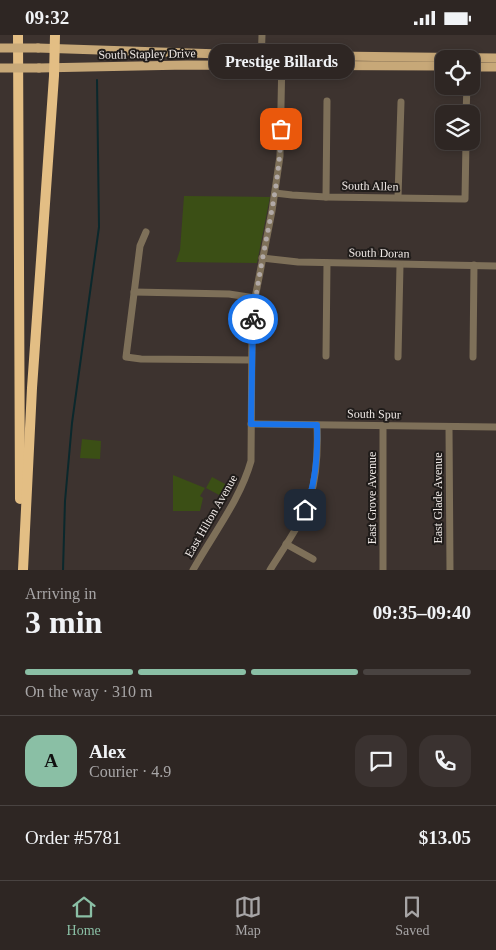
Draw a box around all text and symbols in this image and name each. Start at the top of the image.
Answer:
text: 09:32 [25,7,69,28]
callout: Prestige Billards [208,44,354,79]
street label: South Stapley Drive [98,46,196,62]
map controls [435,50,480,150]
button: locate [435,50,480,95]
text: Prestige Billards [225,53,338,70]
button: layers [435,105,480,150]
pin [260,108,302,150]
icon: bag [267,115,295,143]
street label: South Allen [341,179,399,193]
street label: South Doran [348,245,410,261]
courier [228,294,278,344]
icon: bike [239,305,267,333]
street label: South Spur [347,407,401,421]
street label: East Grove Avenue [365,452,379,544]
street label: East Glade Avenue [431,452,445,544]
street label: East Hilton Avenue [182,472,240,560]
pin [284,489,326,531]
icon: home [291,496,319,524]
text: Arriving in [25,585,97,602]
text: 09:35–09:40 [373,602,471,623]
text: 3 min [25,604,102,640]
text: On the way · 310 m [25,683,153,700]
button: chat [355,735,407,787]
button: phone [419,735,471,787]
text: Alex [89,741,126,762]
text: A [44,750,58,771]
text: Courier · 4.9 [89,763,171,780]
text: Order #5781 [25,827,122,848]
text: $13.05 [419,827,471,848]
tab: Home [67,893,101,939]
tab: Map [234,893,262,939]
tab: Saved [395,893,429,939]

